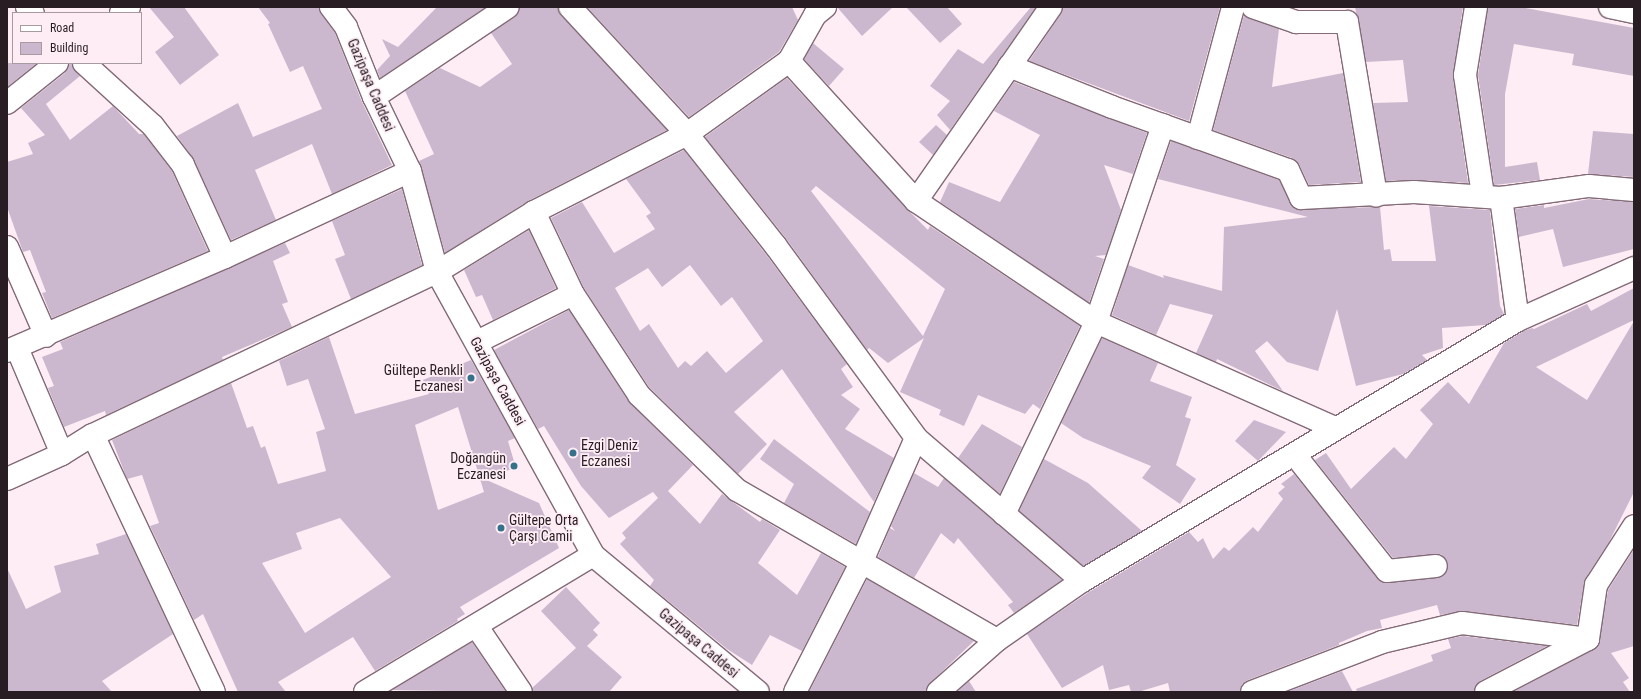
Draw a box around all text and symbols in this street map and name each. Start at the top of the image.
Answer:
legend [12,12,142,64]
text: Road [50,21,74,35]
street label: Gazipaşa Caddesi [344,36,398,134]
text: Building [50,41,88,55]
street label: Gazipaşa Caddesi [467,334,529,428]
place label: Gültepe Renkli Eczanesi [384,362,463,394]
marker: Gültepe Renkli Eczanesi [466,373,476,383]
place label: Ezgi Deniz Eczanesi [581,437,638,470]
marker: Ezgi Deniz Eczanesi [568,448,578,458]
place label: Doğangün Eczanesi [450,450,506,482]
marker: Doğangün Eczanesi [509,461,519,471]
place label: Gültepe Orta Çarşı Camii [509,512,579,544]
marker: Gültepe Orta Çarşı Camii [496,523,506,533]
street label: Gazipaşa Caddesi [656,605,742,681]

